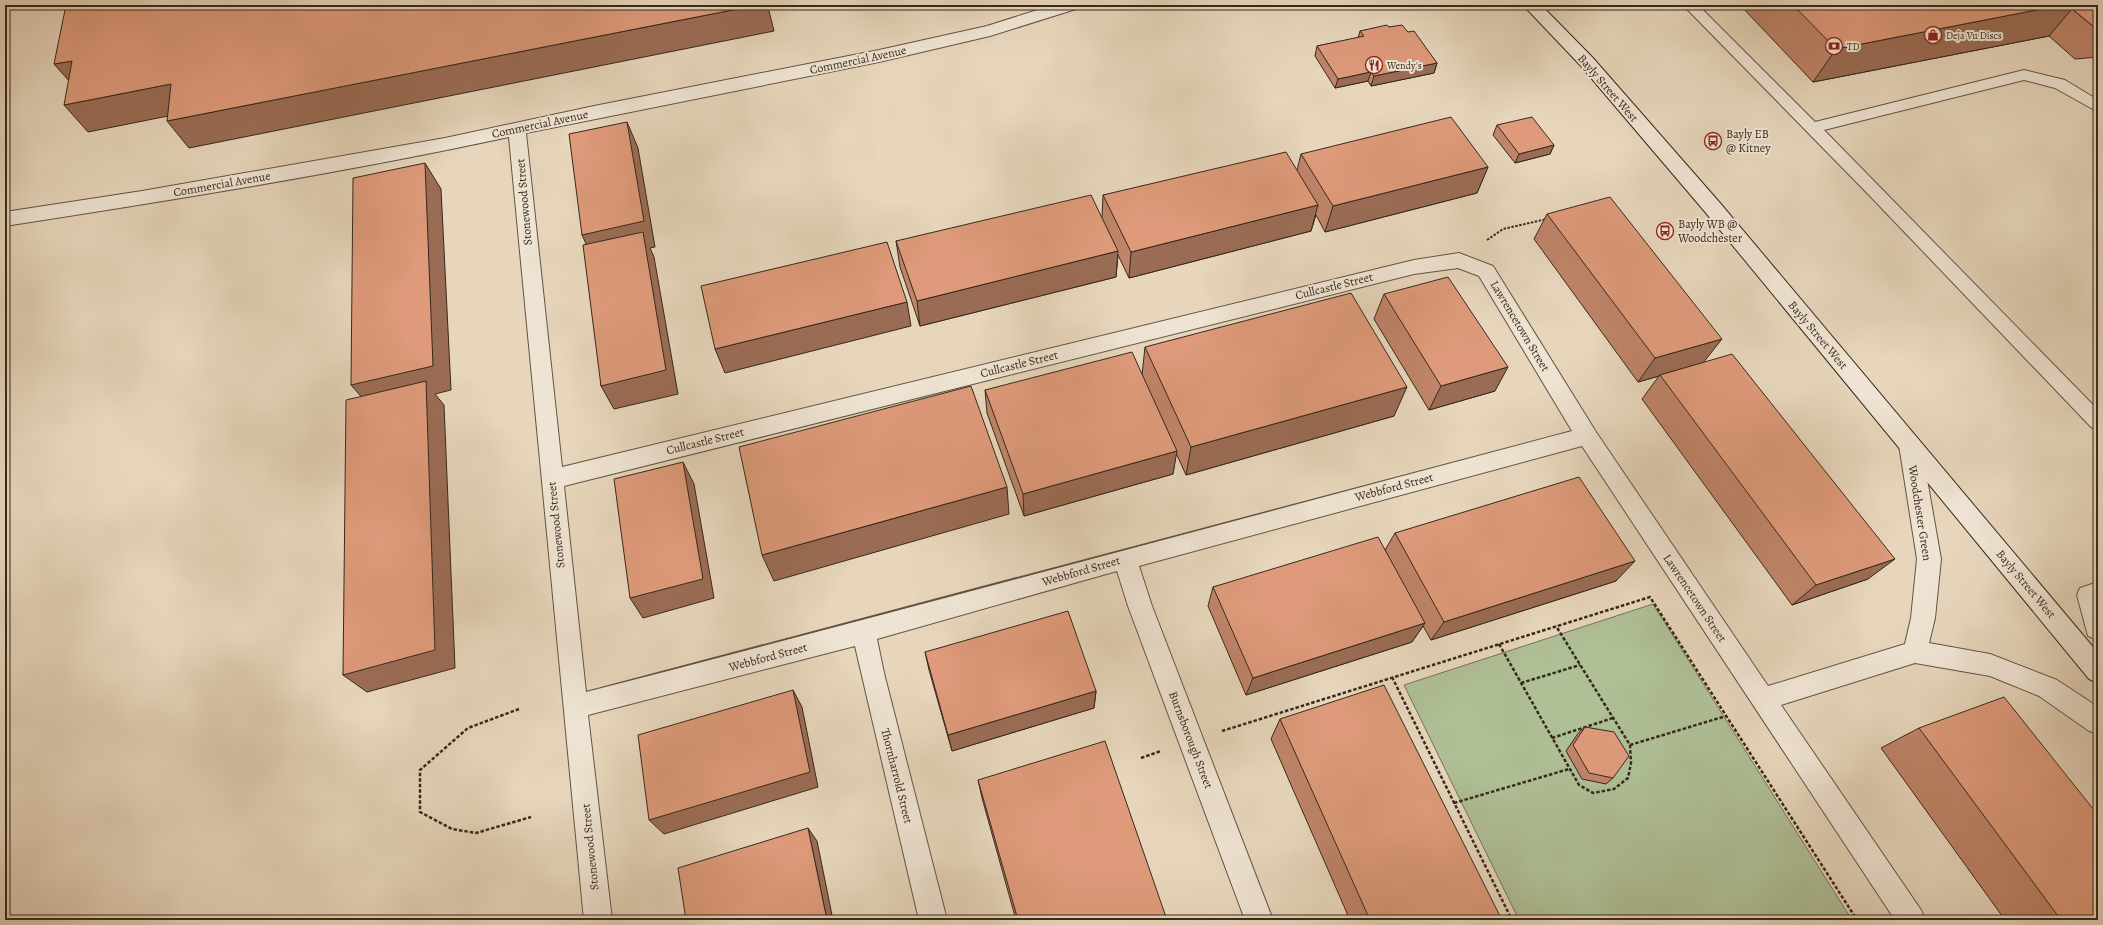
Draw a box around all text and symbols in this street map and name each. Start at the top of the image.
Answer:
shop icon: Deja Vu Discs [1923,25,1943,45]
place label: Deja Vu Discs [1946,29,2002,42]
bank icon: TD [1824,36,1844,56]
place label: TD [1847,40,1860,53]
street label: Commercial Avenue [808,42,908,78]
street label: Bayly Street West [1574,51,1642,125]
restaurant icon: Wendy's [1364,55,1384,75]
place label: Wendy's [1386,59,1422,72]
street label: Commercial Avenue [490,106,590,142]
place label: Bayly EB @ Kitney [1726,126,1771,156]
bus stop icon: Bayly EB @ Kitney [1703,131,1723,151]
street label: Stonewood Street [512,158,536,246]
street label: Commercial Avenue [172,168,272,200]
place label: Bayly WB @ Woodchester [1677,216,1743,246]
bus stop icon: Bayly WB @ Woodchester [1655,221,1675,241]
street label: Cullcastle Street [1294,269,1374,303]
street label: Lawrencetown Street [1487,278,1553,374]
street label: Bayly Street West [1785,297,1851,373]
street label: Cullcastle Street [979,347,1059,381]
street label: Cullcastle Street [665,424,745,458]
street label: Woodchester Green [1904,463,1935,562]
street label: Webbford Street [1352,469,1435,505]
street label: Stonewood Street [544,481,568,569]
street label: Bayly Street West [1993,546,2059,622]
street label: Lawrencetown Street [1659,551,1731,645]
street label: Webbford Street [1039,552,1122,590]
street label: Webbford Street [726,639,809,675]
street label: Burnsborough Street [1165,689,1217,791]
street label: Thornharrold Street [877,727,917,825]
street label: Stonewood Street [578,803,602,891]

